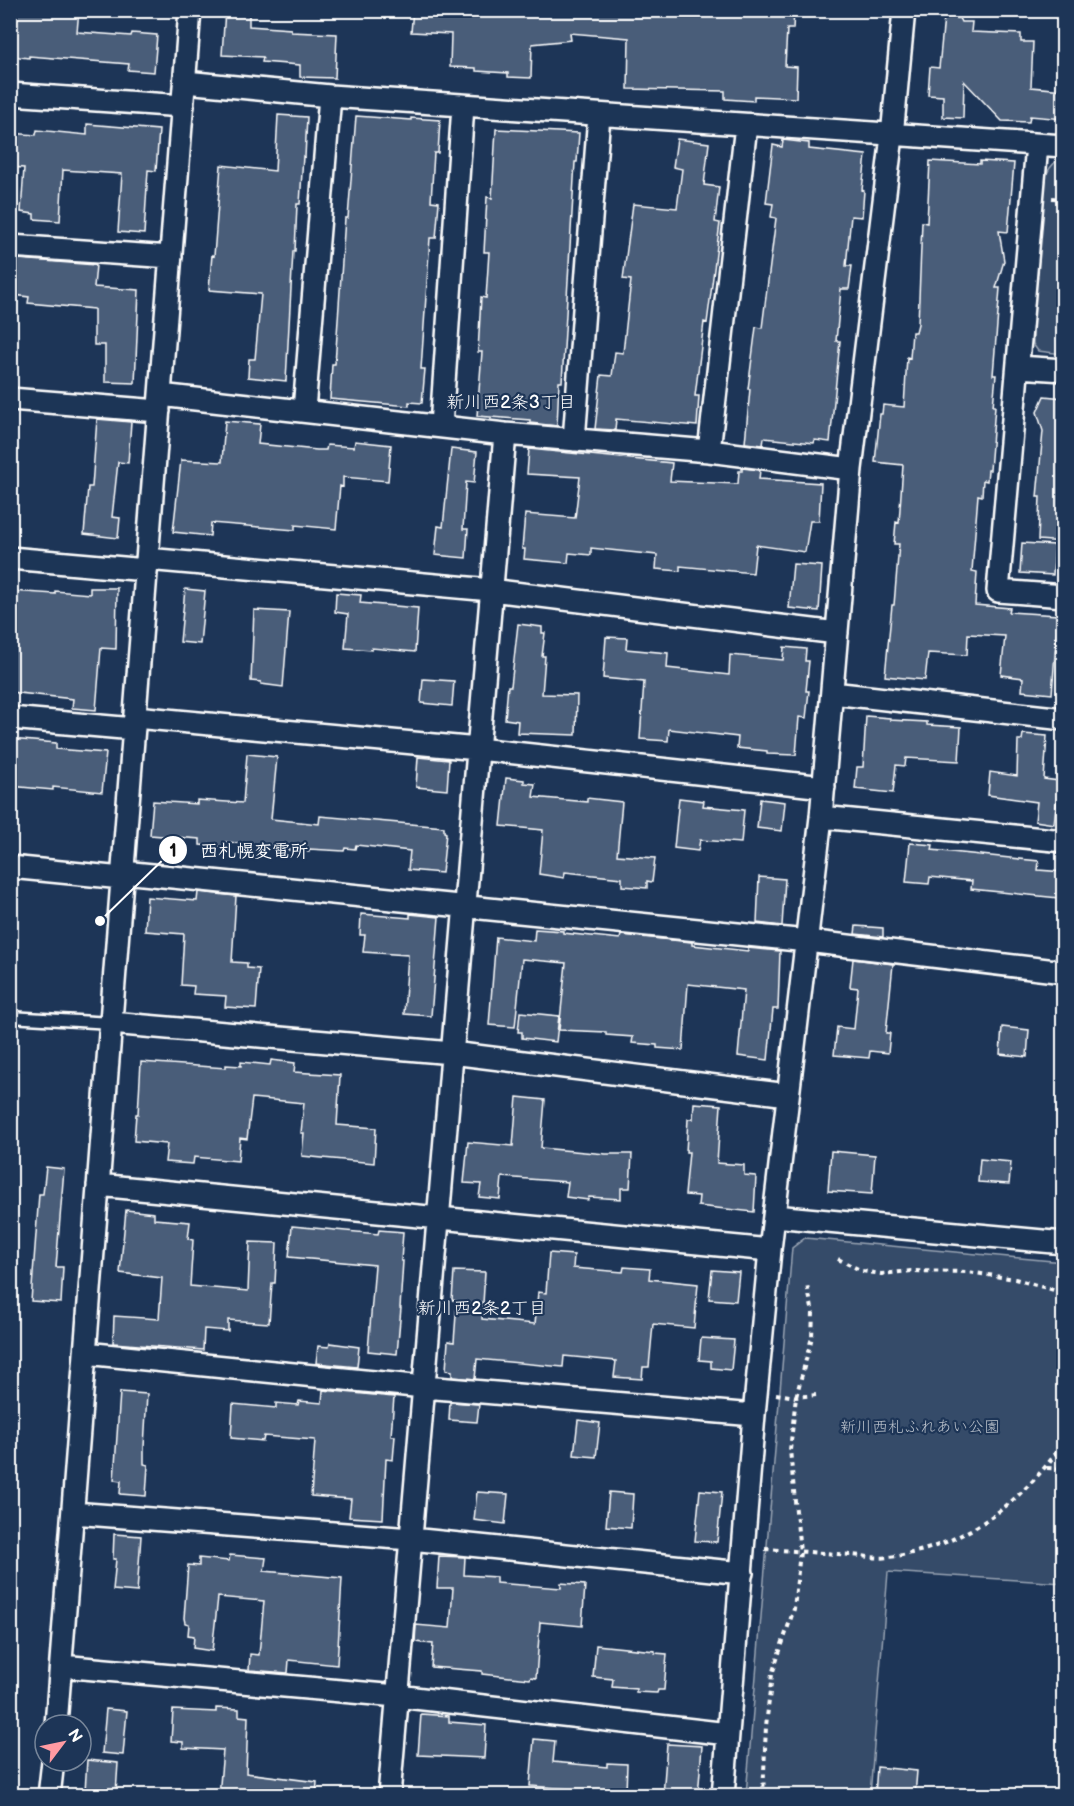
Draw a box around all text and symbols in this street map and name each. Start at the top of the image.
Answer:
district label: 新川西2条3丁目 [446,392,576,413]
callout: 西札幌変電所 [158,832,320,868]
text: 1 [169,841,177,862]
text: 西札幌変電所 [200,841,308,862]
district label: 新川西2条2丁目 [417,1298,547,1319]
park label: 新川西札ふれあい公園 [840,1418,1000,1437]
north arrow [33,1713,93,1773]
text: N [63,1726,86,1746]

